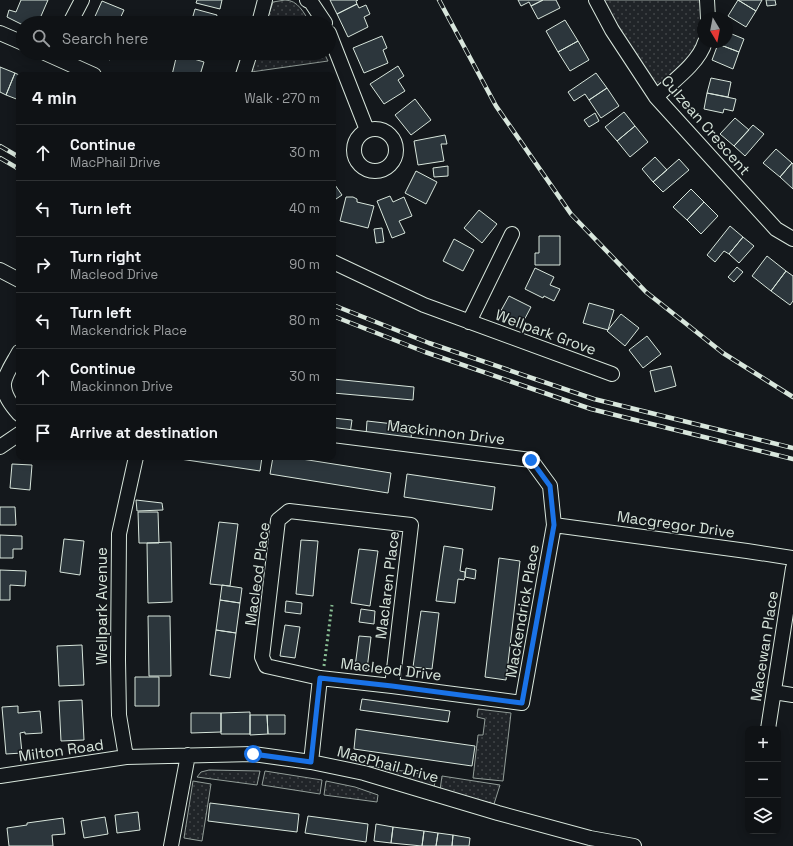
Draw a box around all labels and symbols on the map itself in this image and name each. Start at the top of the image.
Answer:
north arrow [697,12,733,48]
street label: Culzean Crescent [657,71,755,179]
street label: Wellpark Grove [493,305,599,359]
street label: Mackinnon Drive [386,415,506,449]
route end [522,451,540,469]
street label: Macgregor Drive [616,506,736,542]
street label: Macleod Place [240,521,274,627]
street label: Maclaren Place [371,530,403,640]
street label: Mackendrick Place [501,543,543,679]
street label: Wellpark Avenue [92,547,111,665]
street label: Macewan Place [746,589,782,703]
street label: Macleod Drive [339,653,443,685]
street label: Milton Road [17,735,105,765]
street label: MacPhail Drive [335,741,441,787]
route start [244,745,262,763]

